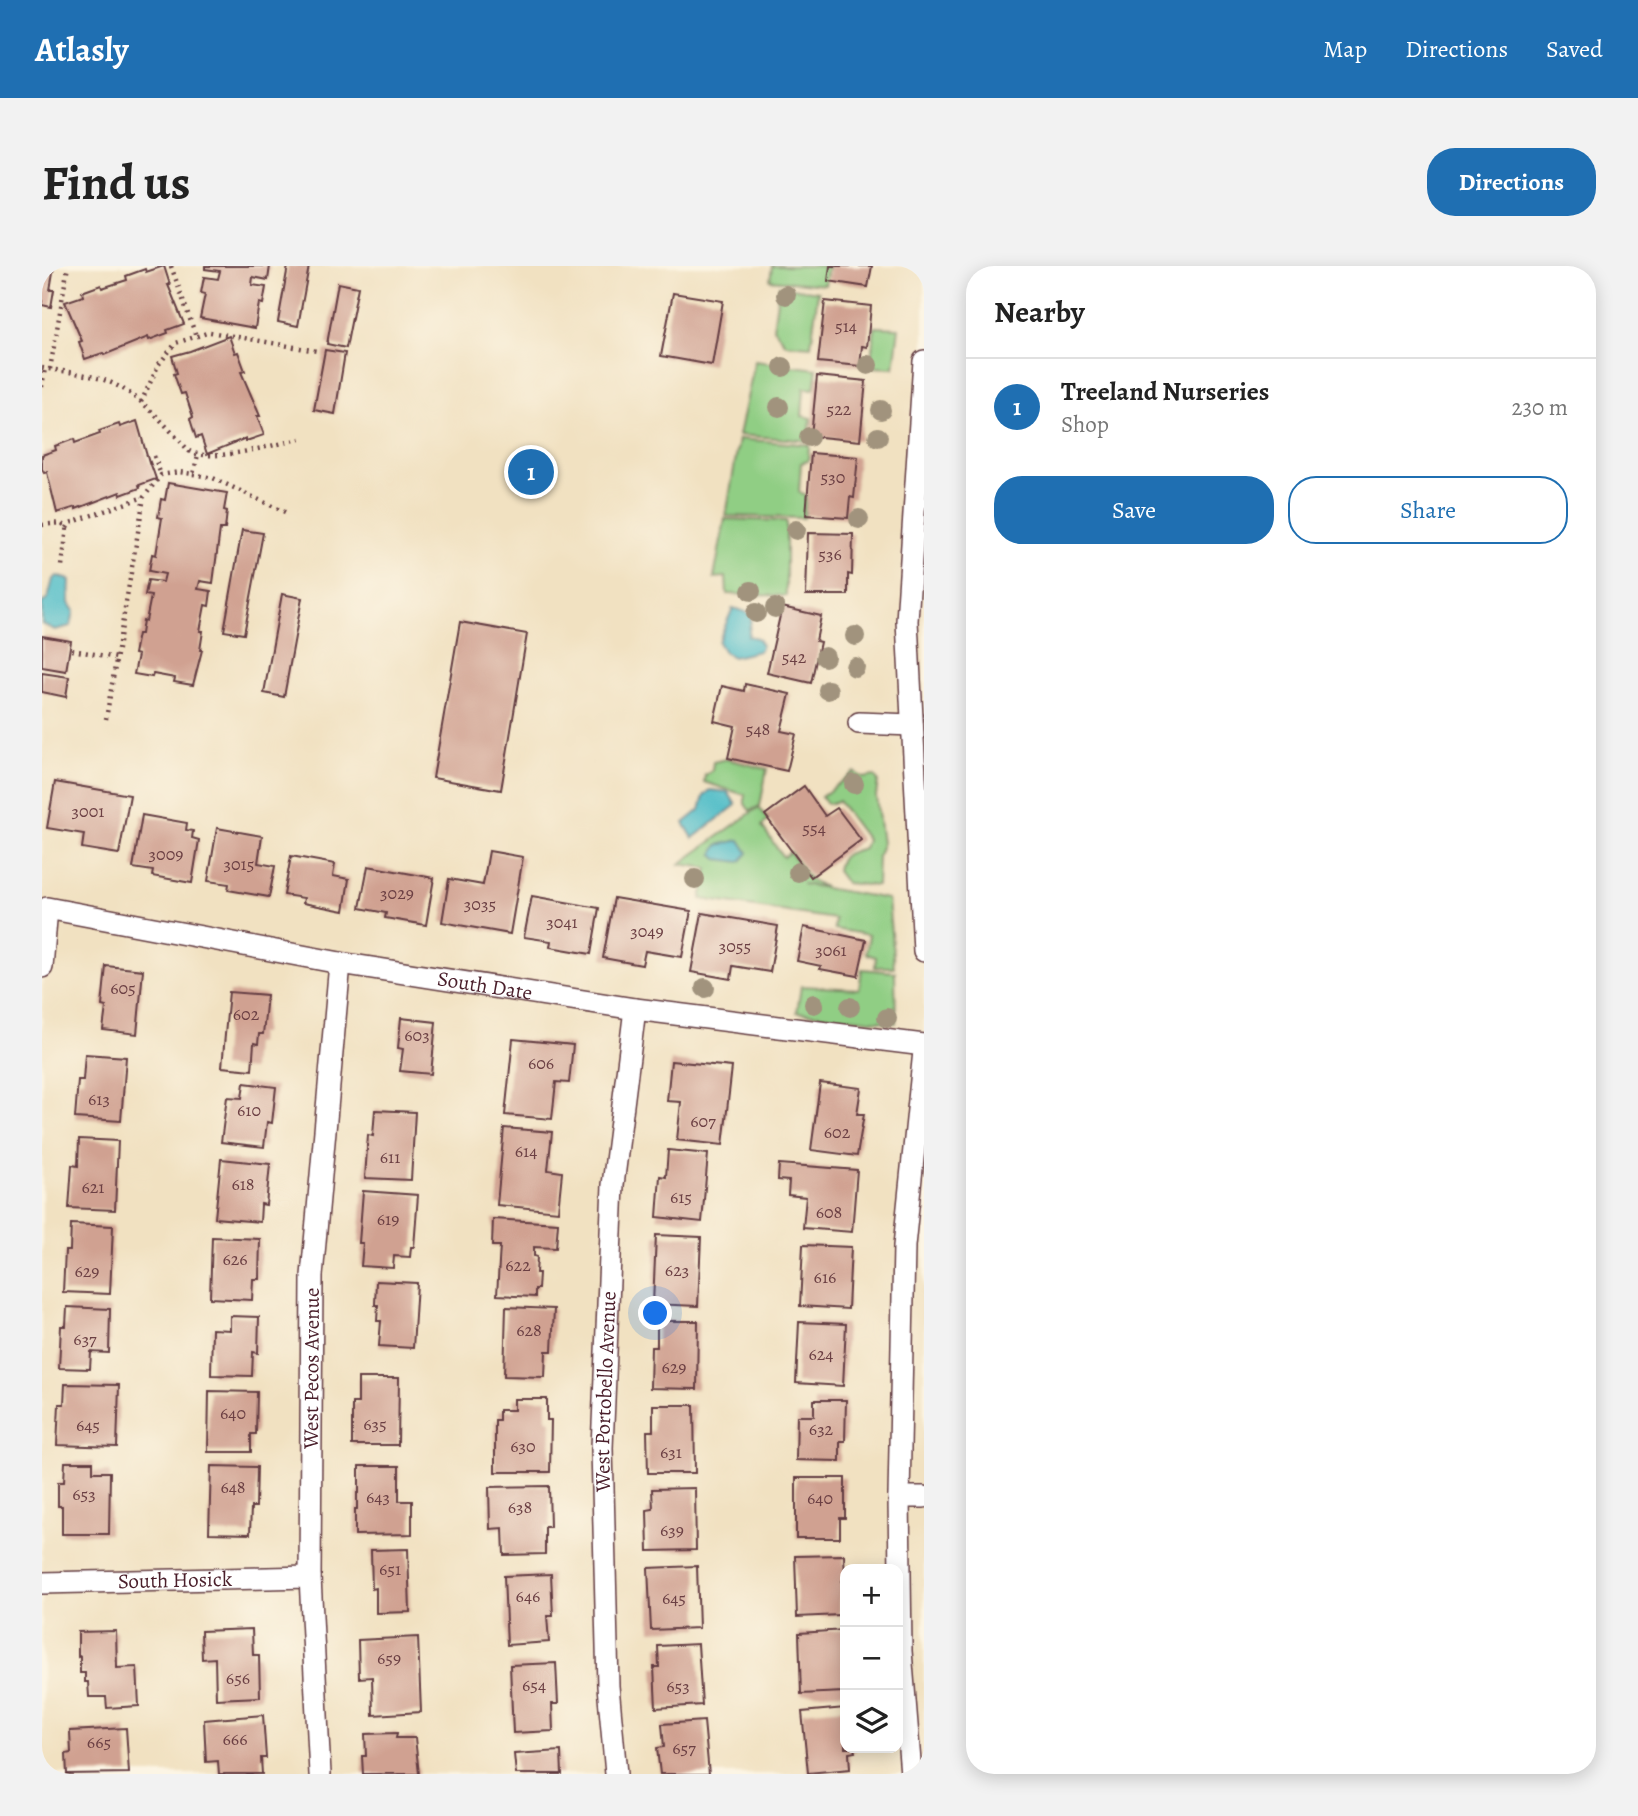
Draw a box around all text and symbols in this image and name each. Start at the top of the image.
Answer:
text: Atlasly [35,27,129,72]
text: Map [1323,33,1367,65]
text: Directions [1405,33,1508,65]
text: Saved [1546,33,1603,65]
button: Directions [1427,148,1596,216]
text: Find us [42,149,190,216]
text: Nearby [994,292,1085,332]
house number: 514 [835,314,857,338]
text: Treeland Nurseries [1061,374,1269,409]
text: 1 [1013,392,1021,423]
text: 230 m [1512,392,1568,423]
house number: 522 [827,397,852,421]
text: Shop [1061,409,1109,440]
pin: 1 [508,446,554,498]
house number: 530 [821,465,845,489]
button: Save [994,476,1274,544]
button: Share [1288,476,1568,544]
house number: 536 [818,542,842,566]
house number: 542 [782,645,807,669]
house number: 548 [746,717,770,741]
house number: 3001 [72,799,104,823]
house number: 554 [802,816,826,840]
house number: 3009 [149,842,183,866]
house number: 3015 [224,852,254,876]
house number: 3029 [380,881,414,905]
house number: 3035 [464,892,496,916]
house number: 3041 [546,910,578,934]
house number: 3049 [630,919,664,943]
house number: 3055 [719,934,751,958]
house number: 3061 [815,938,847,962]
street label: South Date [435,964,534,1007]
house number: 605 [110,976,136,1000]
house number: 602 [233,1002,260,1026]
house number: 603 [404,1023,430,1047]
house number: 606 [528,1051,554,1075]
house number: 613 [88,1087,110,1111]
house number: 610 [237,1098,261,1122]
house number: 607 [690,1109,716,1133]
house number: 602 [824,1120,851,1144]
house number: 614 [515,1139,537,1163]
house number: 611 [380,1145,400,1169]
house number: 618 [231,1172,255,1196]
house number: 621 [81,1175,105,1199]
house number: 615 [670,1185,692,1209]
house number: 608 [816,1200,842,1224]
house number: 619 [377,1207,399,1231]
house number: 626 [222,1247,248,1271]
house number: 622 [505,1253,531,1277]
house number: 623 [665,1258,689,1282]
house number: 629 [74,1259,100,1283]
house number: 616 [814,1265,836,1289]
street label: West Pecos Avenue [297,1287,326,1450]
street label: West Portobello Avenue [588,1290,623,1493]
your location [638,1296,672,1330]
house number: 628 [516,1318,542,1342]
house number: 637 [73,1327,97,1351]
house number: 624 [808,1342,834,1366]
house number: 629 [661,1355,687,1379]
house number: 640 [220,1401,246,1425]
house number: 635 [363,1412,387,1436]
house number: 645 [76,1413,100,1437]
house number: 632 [809,1417,834,1441]
house number: 630 [510,1434,536,1458]
house number: 631 [660,1440,682,1464]
house number: 648 [220,1475,246,1499]
house number: 653 [72,1482,96,1506]
house number: 643 [366,1485,390,1509]
house number: 640 [807,1486,833,1510]
house number: 638 [508,1495,532,1519]
house number: 639 [660,1518,684,1542]
house number: 651 [379,1557,401,1581]
map controls [840,1564,903,1753]
button: + [840,1564,903,1627]
street label: South Hosick [117,1565,233,1595]
house number: 646 [516,1584,540,1608]
house number: 645 [662,1586,686,1610]
button: − [840,1627,903,1690]
house number: 659 [377,1646,401,1670]
house number: 656 [226,1666,250,1690]
house number: 654 [522,1673,546,1697]
house number: 653 [666,1674,690,1698]
button: layers [840,1690,903,1753]
house number: 666 [223,1727,247,1751]
house number: 665 [87,1730,111,1754]
house number: 657 [672,1736,696,1760]

